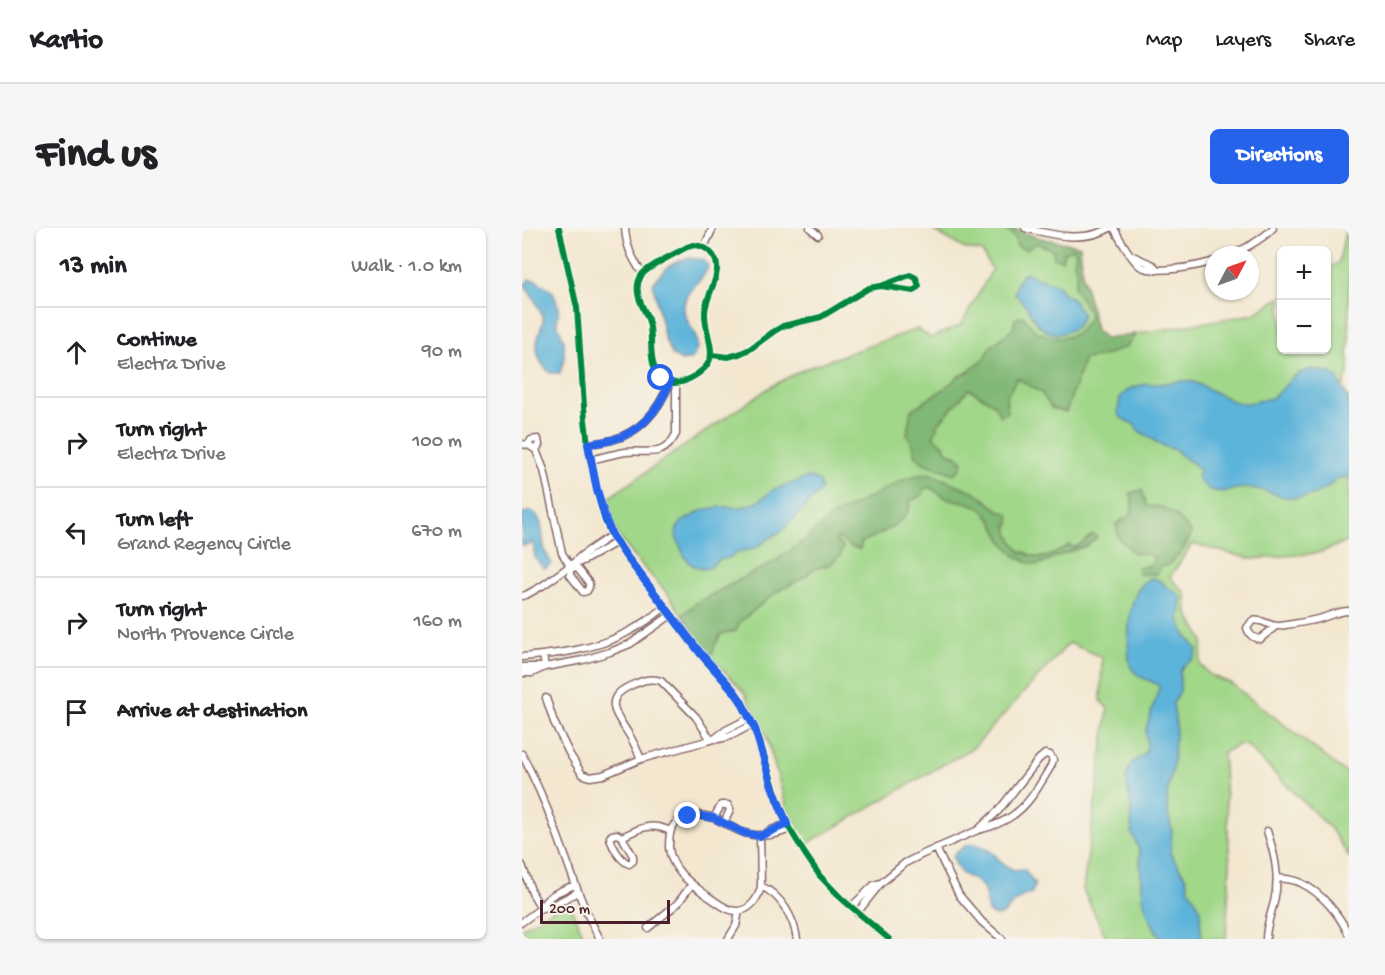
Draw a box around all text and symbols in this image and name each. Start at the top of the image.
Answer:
text: Kartio [30,25,103,58]
text: Map [1146,29,1182,54]
text: Layers [1215,29,1271,54]
text: Share [1304,29,1355,54]
button: Directions [1210,129,1349,184]
text: Find us [36,132,156,181]
north arrow [1205,246,1259,300]
map controls [1277,246,1331,354]
button: + [1277,246,1331,300]
text: 13 min [60,252,127,283]
text: Walk · 1.0 km [351,256,462,279]
button: − [1277,300,1331,354]
text: Continue [117,328,197,354]
icon: ahead [60,336,93,369]
text: 90 m [422,341,462,364]
text: Electra Drive [117,354,226,377]
route start [647,364,673,390]
text: Turn right [117,418,205,444]
icon: right [60,426,93,459]
text: 100 m [412,431,462,454]
text: Electra Drive [117,444,226,467]
text: Turn left [117,508,191,534]
icon: left [60,516,93,549]
text: 670 m [411,521,462,544]
text: Grand Regency Circle [117,534,291,557]
text: Turn right [117,598,205,624]
icon: right [60,606,93,639]
text: 160 m [413,611,462,634]
text: North Provence Circle [117,624,294,647]
icon: arrive [60,696,93,729]
text: Arrive at destination [117,699,307,725]
route end [674,802,700,828]
scale bar [540,897,670,924]
text: 200 m [549,901,590,920]

